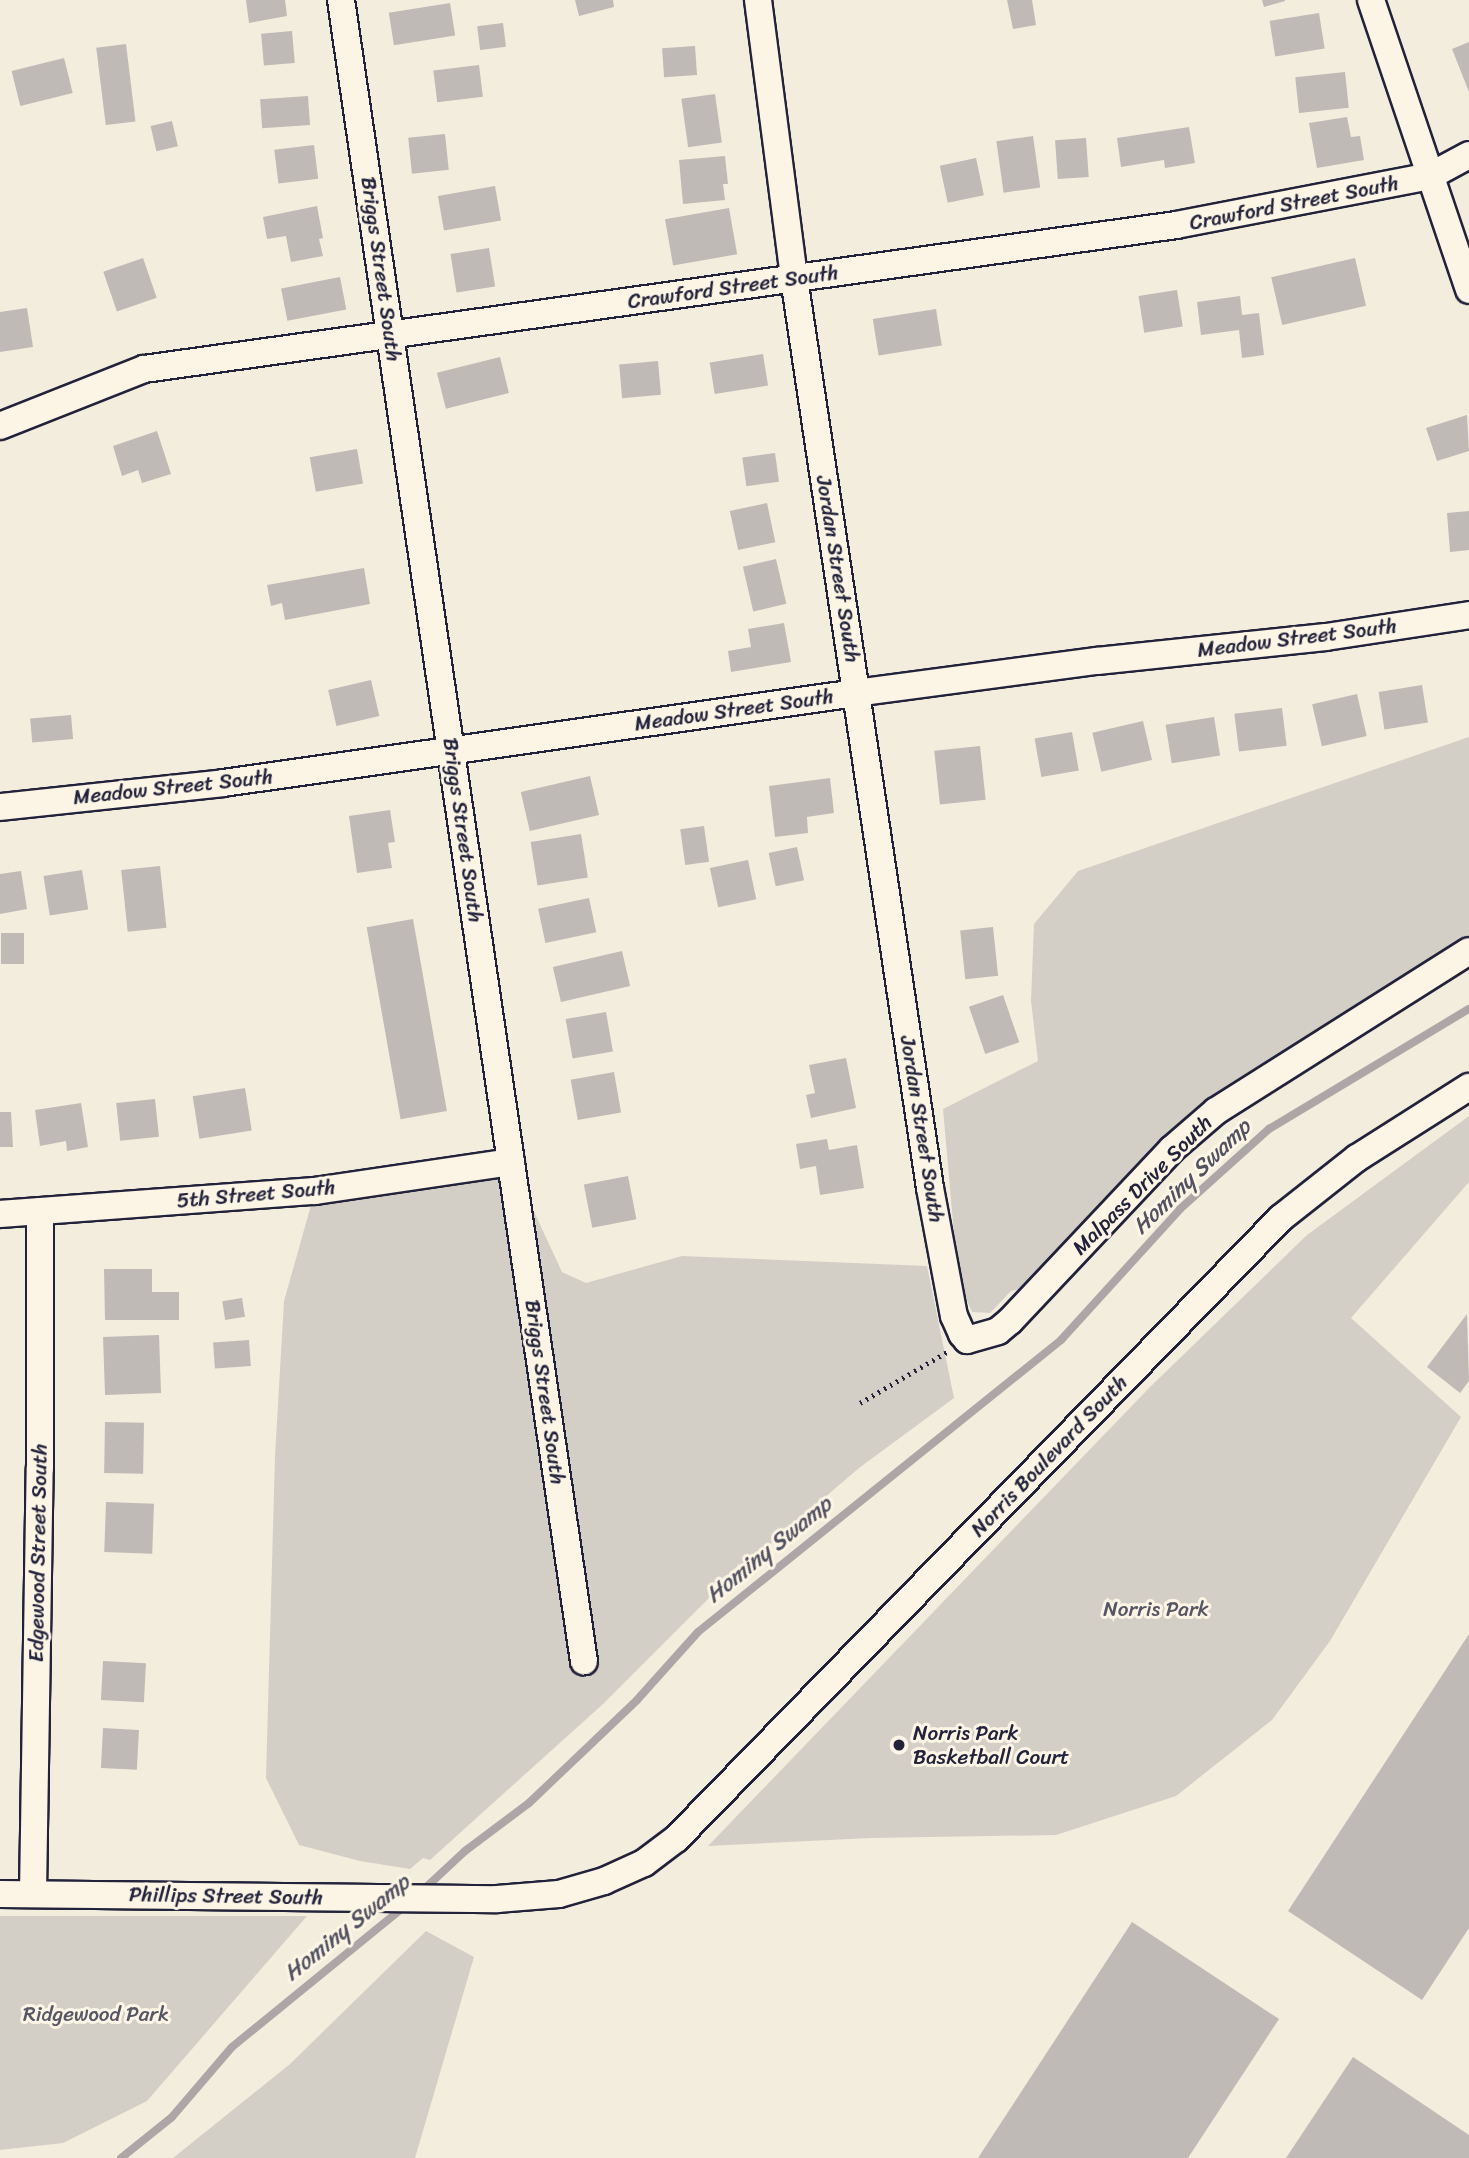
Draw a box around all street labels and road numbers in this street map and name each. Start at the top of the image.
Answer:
street label: Crawford Street South [1187,170,1401,236]
street label: Briggs Street South [356,175,406,363]
street label: Crawford Street South [626,260,840,314]
street label: Jordan Street South [811,474,865,664]
street label: Meadow Street South [1195,613,1399,663]
street label: Meadow Street South [632,683,836,737]
street label: Briggs Street South [438,736,488,924]
street label: Meadow Street South [71,764,275,810]
street label: Jordan Street South [895,1034,949,1224]
street label: Malpass Drive South [1067,1110,1217,1260]
street label: 5th Street South [175,1174,337,1214]
street label: Briggs Street South [520,1298,570,1486]
street label: Norris Boulevard South [965,1370,1133,1542]
street label: Edgewood Street South [23,1444,53,1662]
street label: Phillips Street South [128,1882,324,1910]

